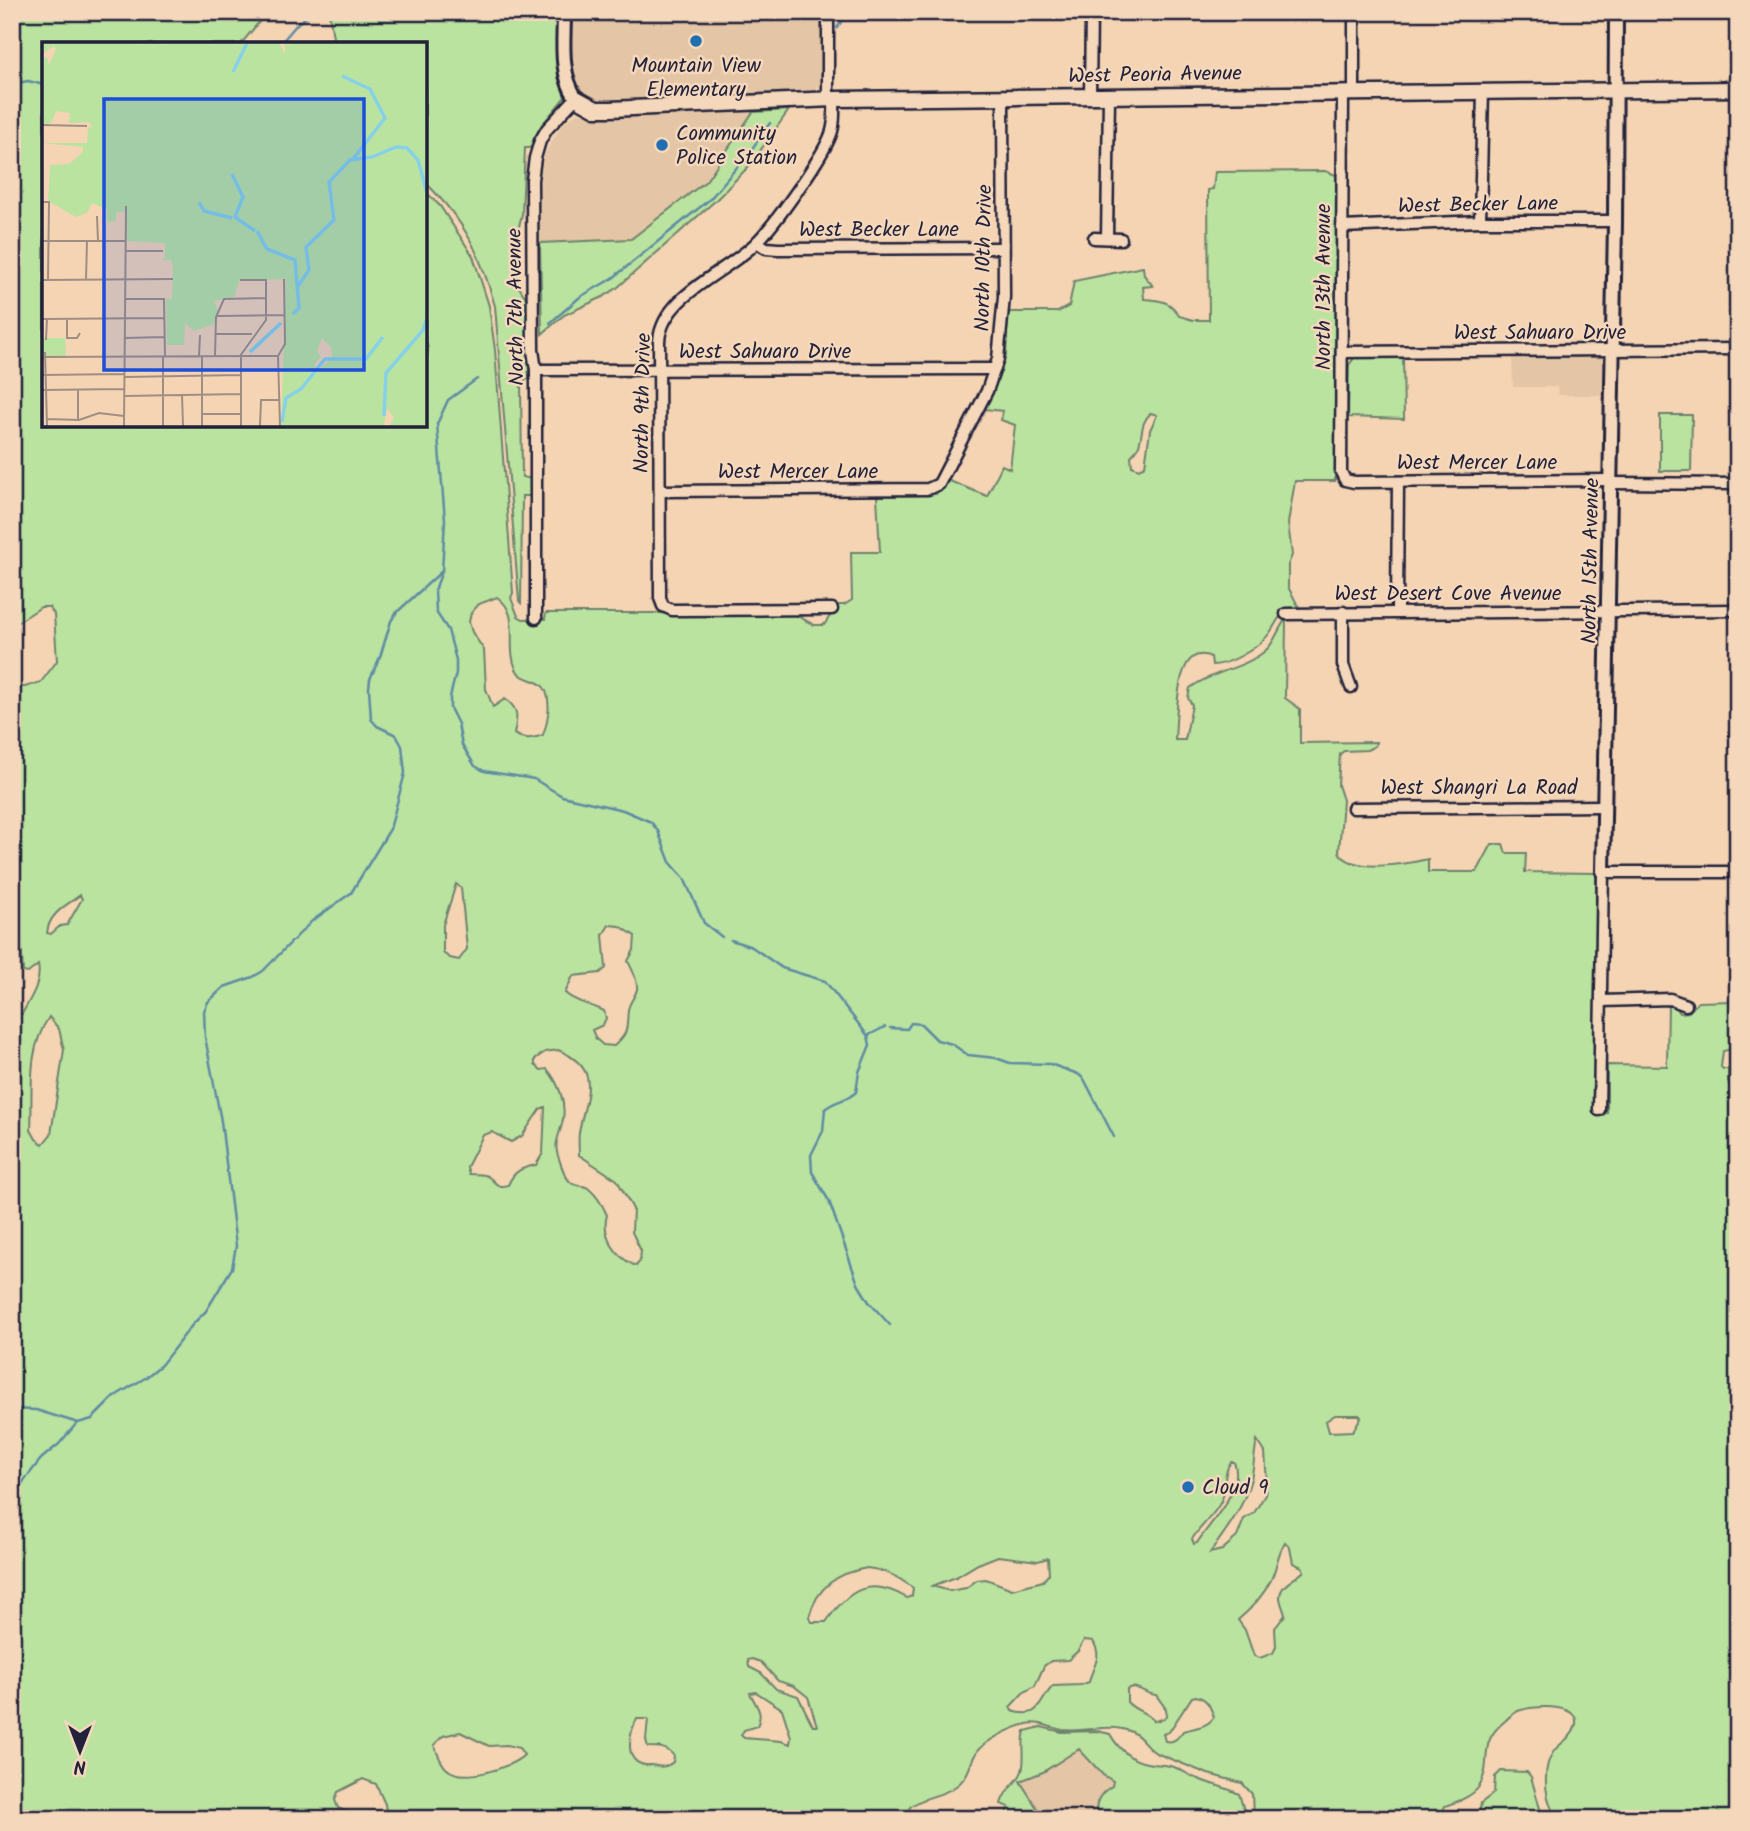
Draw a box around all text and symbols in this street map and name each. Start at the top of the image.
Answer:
marker: Mountain View Elementary [688,33,704,49]
inset map [42,42,427,427]
place label: Mountain View Elementary [631,50,762,107]
street label: West Peoria Avenue [1068,57,1243,94]
place label: Community Police Station [676,118,797,175]
marker: Community Police Station [654,137,670,153]
street label: North 10th Drive [967,184,1002,332]
street label: West Becker Lane [1398,188,1559,223]
street label: North 13th Avenue [1308,203,1341,370]
street label: West Becker Lane [799,214,960,247]
street label: North 7th Avenue [499,227,534,386]
street label: West Sahuaro Drive [1454,317,1627,350]
street label: North 9th Drive [626,332,661,473]
street label: West Sahuaro Drive [679,336,852,369]
street label: West Mercer Lane [1397,447,1558,480]
street label: West Mercer Lane [718,456,879,489]
street label: North 15th Avenue [1574,477,1609,644]
street label: West Desert Cove Avenue [1335,578,1562,611]
street label: West Shangri La Road [1380,772,1578,805]
place label: Cloud 9 [1202,1472,1269,1505]
marker: Cloud 9 [1180,1479,1196,1495]
north arrow [46,1716,116,1786]
text: N [74,1751,86,1781]

